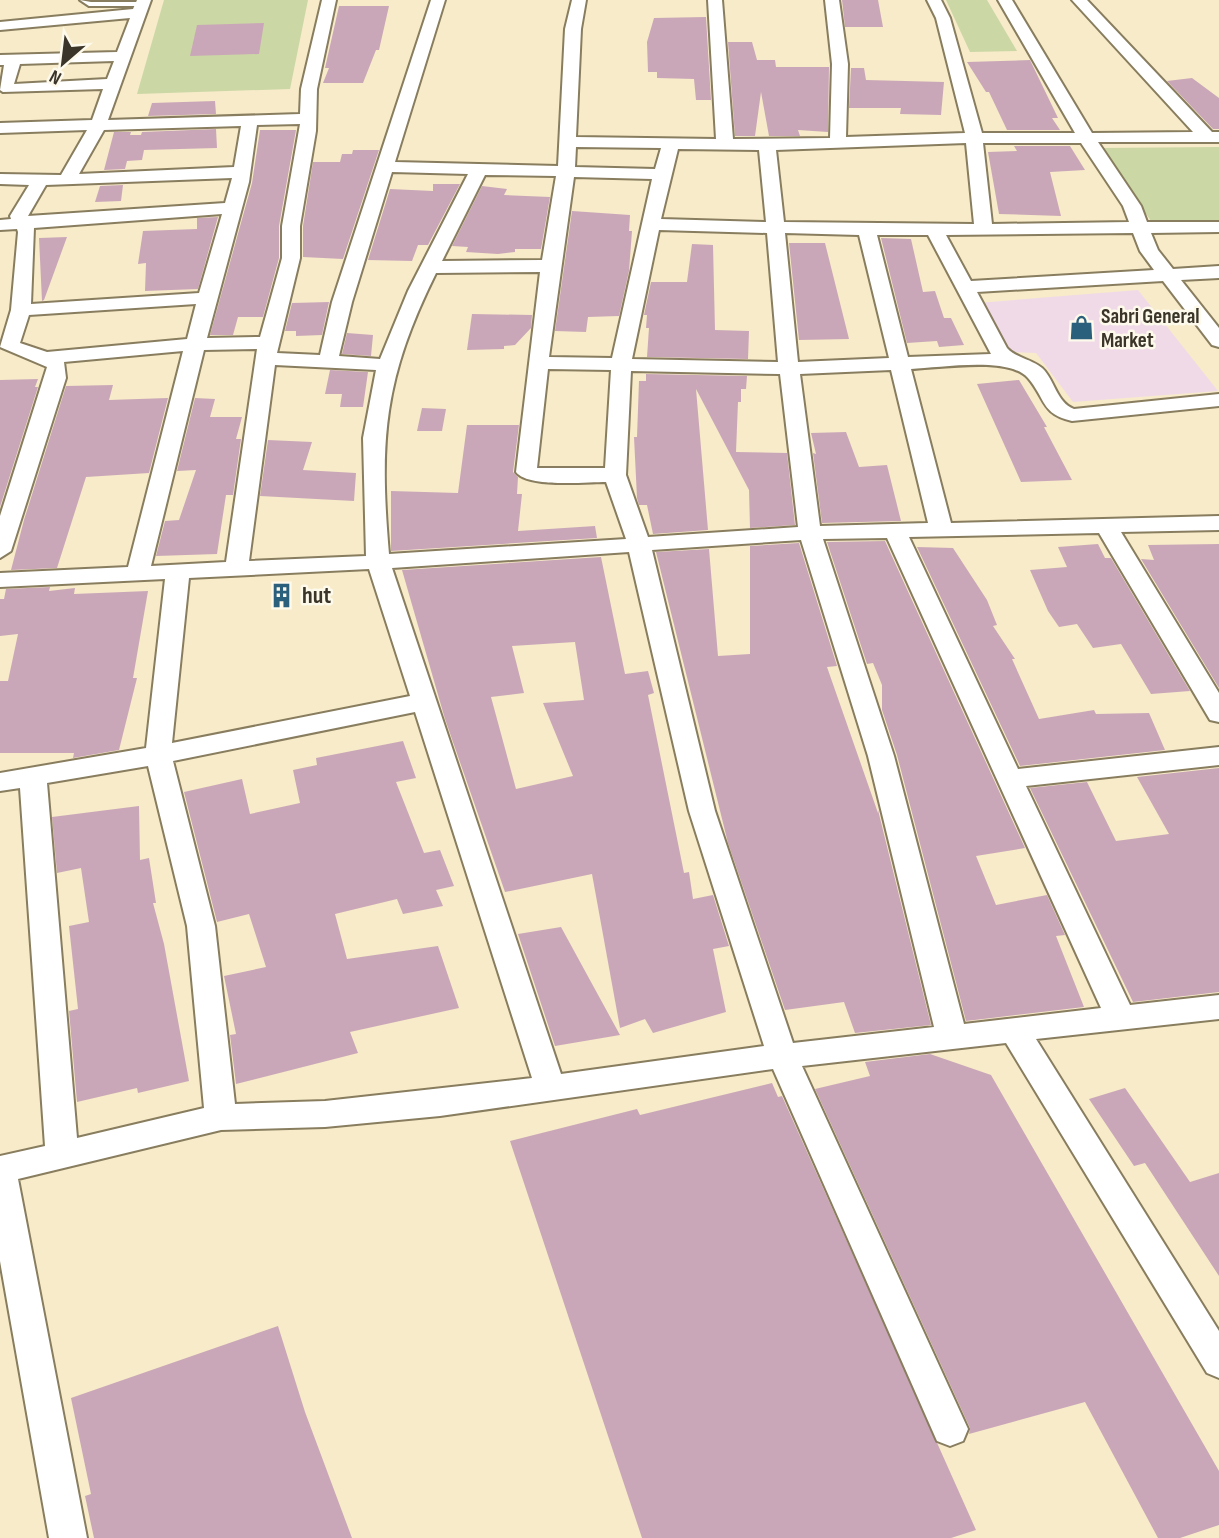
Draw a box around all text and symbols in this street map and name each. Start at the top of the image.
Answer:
north arrow [28,28,98,98]
text: N [46,64,66,89]
place label: Sabri General Market [1101,304,1200,353]
shop icon: Sabri General Market [1067,314,1095,342]
building icon: hut [268,581,296,609]
place label: hut [302,581,331,610]

